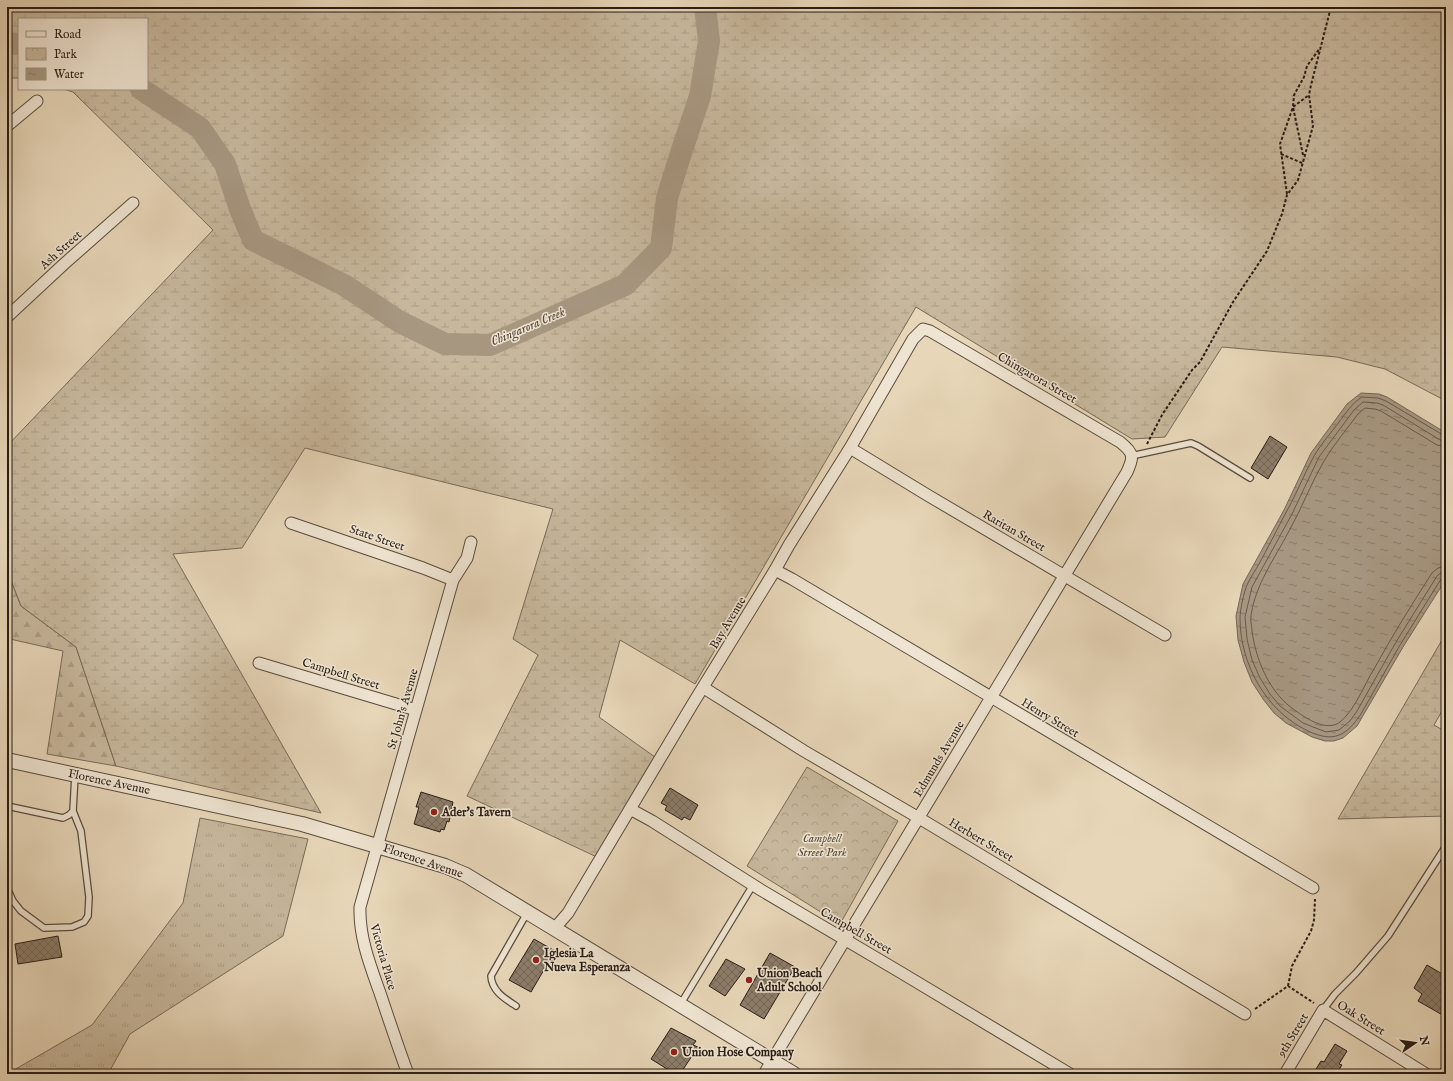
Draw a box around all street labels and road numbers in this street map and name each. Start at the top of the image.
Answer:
street label: Ash Street [36,227,85,273]
street label: Chingarora Street [995,349,1079,407]
street label: Raritan Street [980,507,1048,555]
street label: State Street [347,522,407,554]
street label: Bay Avenue [707,594,750,652]
street label: Campbell Street [300,655,382,694]
street label: St John's Avenue [384,666,423,751]
street label: Henry Street [1018,695,1082,741]
street label: Edmunds Avenue [910,718,968,800]
street label: Florence Avenue [67,766,152,798]
street label: Herbert Street [946,815,1016,865]
street label: Florence Avenue [381,840,465,882]
street label: Campbell Street [817,904,895,958]
street label: Victoria Place [366,921,400,992]
street label: Oak Street [1334,997,1388,1039]
street label: 9th Street [1274,1010,1312,1060]

